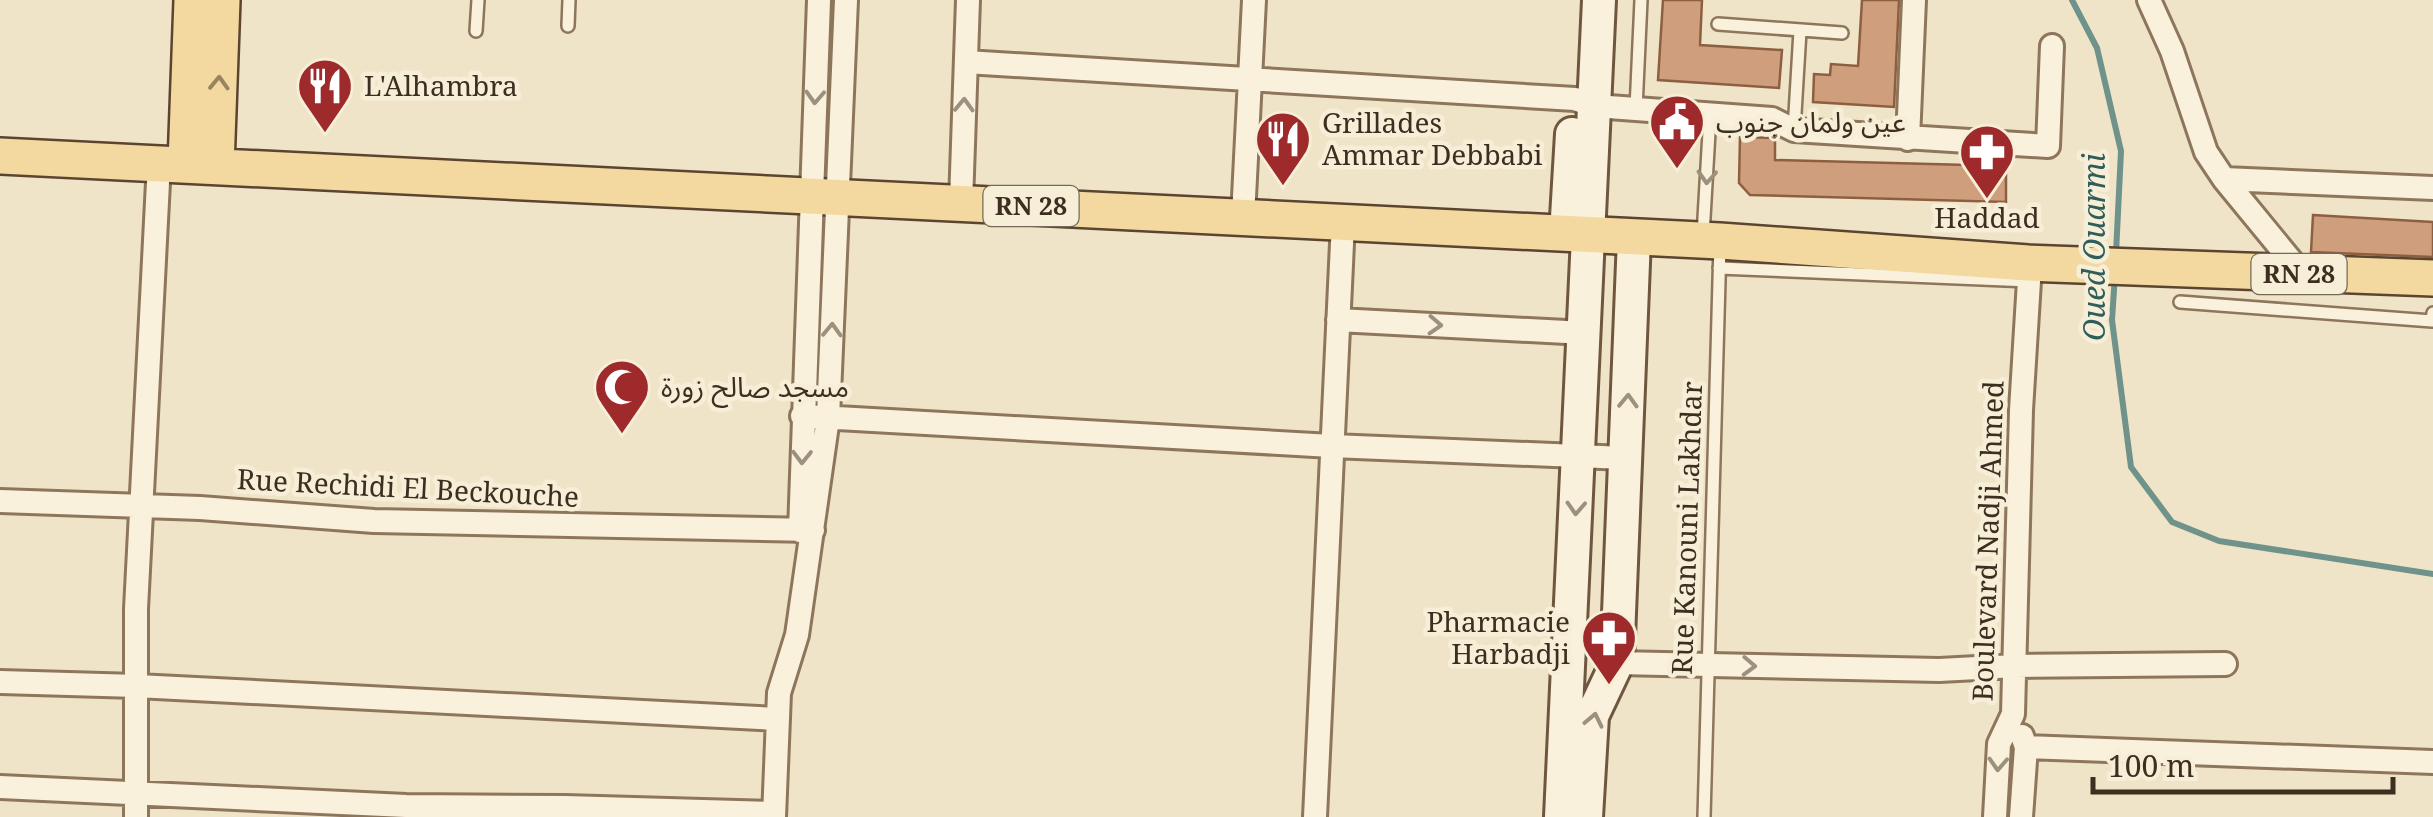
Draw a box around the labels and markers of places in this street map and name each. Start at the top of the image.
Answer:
restaurant icon: L'Alhambra [295,56,355,135]
place label: L'Alhambra [364,66,518,104]
public building icon: عين ولمان جنوب [1647,92,1707,171]
place label: عين ولمان جنوب [1716,102,1906,140]
place label: Grillades Ammar Debbabi [1322,103,1543,173]
restaurant icon: Grillades Ammar Debbabi [1253,109,1313,188]
pharmacy icon: Haddad [1957,122,2017,201]
place label: Haddad [1934,198,2040,236]
mosque icon: مسجد صالح زورة [592,357,652,436]
place label: مسجد صالح زورة [661,367,849,408]
place label: Pharmacie Harbadji [1426,602,1570,672]
pharmacy icon: Pharmacie Harbadji [1579,608,1639,687]

